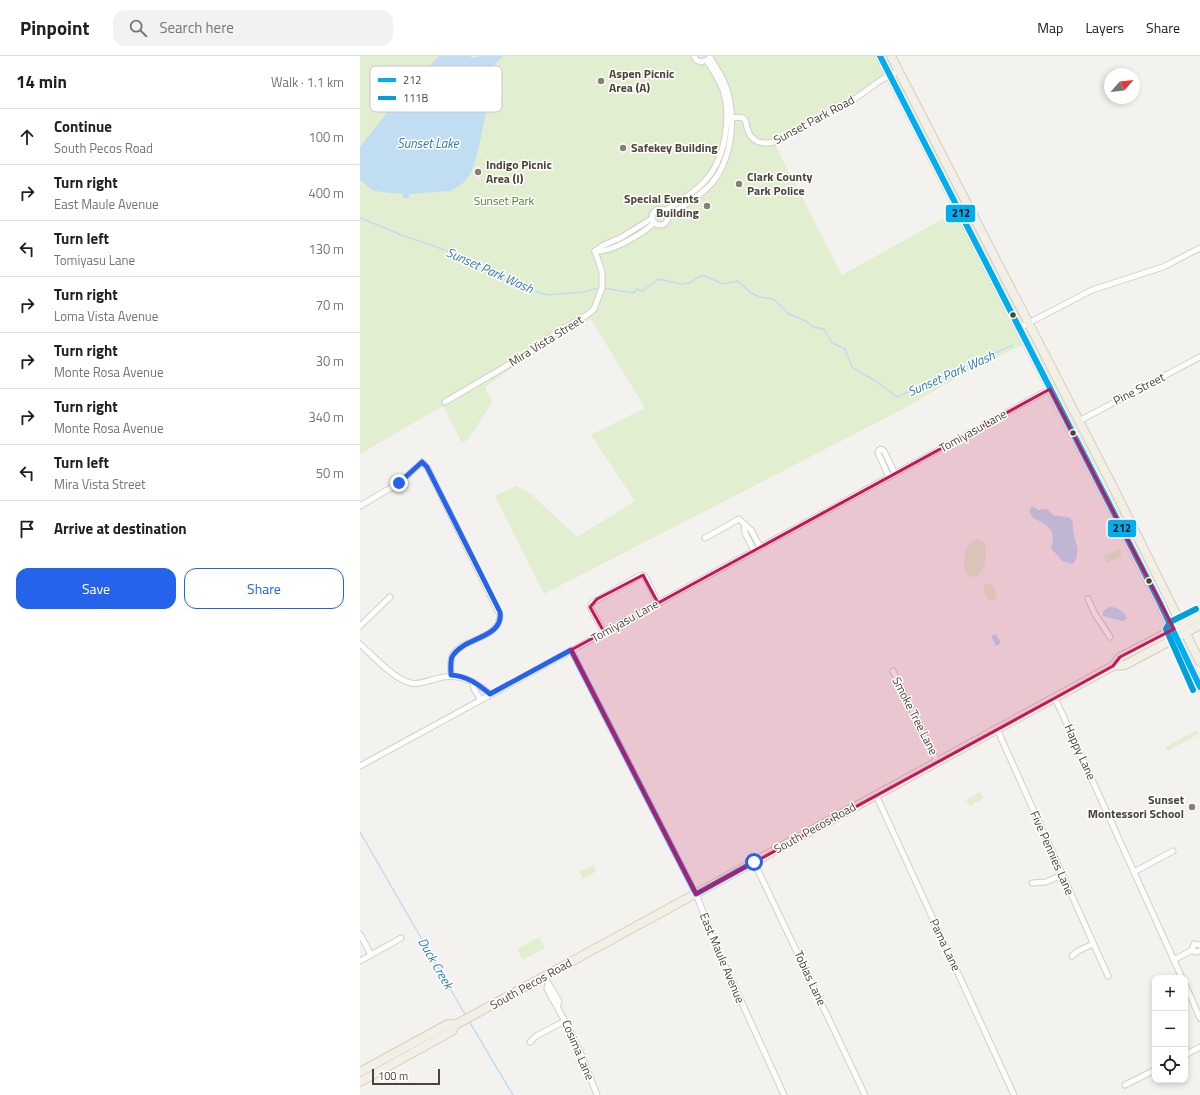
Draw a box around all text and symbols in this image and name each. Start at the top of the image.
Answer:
search box [113,10,393,46]
text: Pinpoint [20,13,89,42]
text: Search here [159,16,234,39]
icon: search [127,17,149,39]
text: Map [1037,17,1063,38]
text: Layers [1085,17,1124,38]
text: Share [1146,17,1180,38]
place label: Aspen Picnic Area (A) [609,64,674,97]
legend [370,66,502,112]
north arrow [1104,68,1140,104]
text: 14 min [16,69,67,95]
text: Walk · 1.1 km [271,72,344,92]
text: 212 [403,72,421,88]
marker: Aspen Picnic Area (A) [596,76,606,86]
text: 111B [403,90,428,106]
street label: Sunset Park Road [770,90,858,149]
text: Continue [54,115,112,138]
icon: ahead [16,126,38,148]
text: 100 m [308,127,344,147]
water label: Sunset Lake [397,133,460,153]
text: South Pecos Road [54,138,153,158]
place label: Safekey Building [631,138,718,157]
marker: Safekey Building [618,143,628,153]
place label: Indigo Picnic Area (I) [486,155,552,188]
marker: Indigo Picnic Area (I) [473,167,483,177]
place label: Clark County Park Police [747,167,813,200]
text: Turn right [54,171,118,194]
marker: Clark County Park Police [734,179,744,189]
icon: right [16,182,38,204]
text: 400 m [308,183,344,203]
place label: Special Events Building [624,189,700,222]
park label: Sunset Park [474,191,535,210]
text: East Maule Avenue [54,194,159,214]
marker: Special Events Building [702,201,712,211]
line badge: 212 [945,204,976,223]
text: 212 [952,205,970,221]
text: Turn left [54,227,109,250]
icon: left [16,238,38,260]
text: 130 m [308,239,344,259]
water label: Sunset Park Wash [443,242,537,298]
text: Tomiyasu Lane [54,250,135,270]
text: Turn right [54,283,118,306]
icon: right [16,294,38,316]
text: 70 m [316,295,344,315]
text: Loma Vista Avenue [54,306,158,326]
street label: Mira Vista Street [505,310,587,371]
unlabelled marker [1008,310,1018,320]
text: Turn right [54,339,118,362]
water label: Sunset Park Wash [904,345,998,401]
icon: right [16,350,38,372]
text: 30 m [316,351,344,371]
text: Monte Rosa Avenue [54,362,164,382]
street label: Pine Street [1110,367,1169,410]
text: Turn right [54,395,118,418]
street label: Tomiyasu Lane [935,404,1010,457]
icon: right [16,406,38,428]
text: 340 m [308,407,344,427]
text: Monte Rosa Avenue [54,418,164,438]
unlabelled marker [1068,428,1078,438]
text: Turn left [54,451,109,474]
icon: left [16,462,38,484]
text: 50 m [316,463,344,483]
text: Mira Vista Street [54,474,146,494]
route end [390,474,408,492]
text: Arrive at destination [54,517,187,540]
icon: arrive [16,518,38,540]
line badge: 212 [1107,519,1137,538]
text: 212 [1113,520,1131,536]
button: Save [16,568,176,609]
button: Share [184,568,344,609]
unlabelled marker [1144,576,1154,586]
street label: Tomiyasu Lane [587,594,662,647]
street label: Smoke Tree Lane [888,673,943,758]
street label: Happy Lane [1060,721,1101,783]
place label: Sunset Montessori School [1088,790,1185,823]
street label: South Pecos Road [770,797,859,858]
marker: Sunset Montessori School [1187,802,1197,812]
street label: Five Pennies Lane [1025,808,1080,898]
route start [745,853,763,871]
street label: East Maule Avenue [695,910,750,1006]
street label: Pama Lane [925,915,966,974]
water label: Duck Creek [413,934,460,994]
street label: Tobias Lane [789,947,832,1009]
street label: South Pecos Road [486,953,575,1014]
map controls [1152,975,1188,1083]
button: + [1152,975,1188,1011]
button: − [1152,1011,1188,1047]
street label: Cosima Lane [557,1017,600,1083]
button: locate [1152,1047,1188,1083]
scale bar [372,1067,440,1086]
text: 100 m [378,1068,408,1084]

